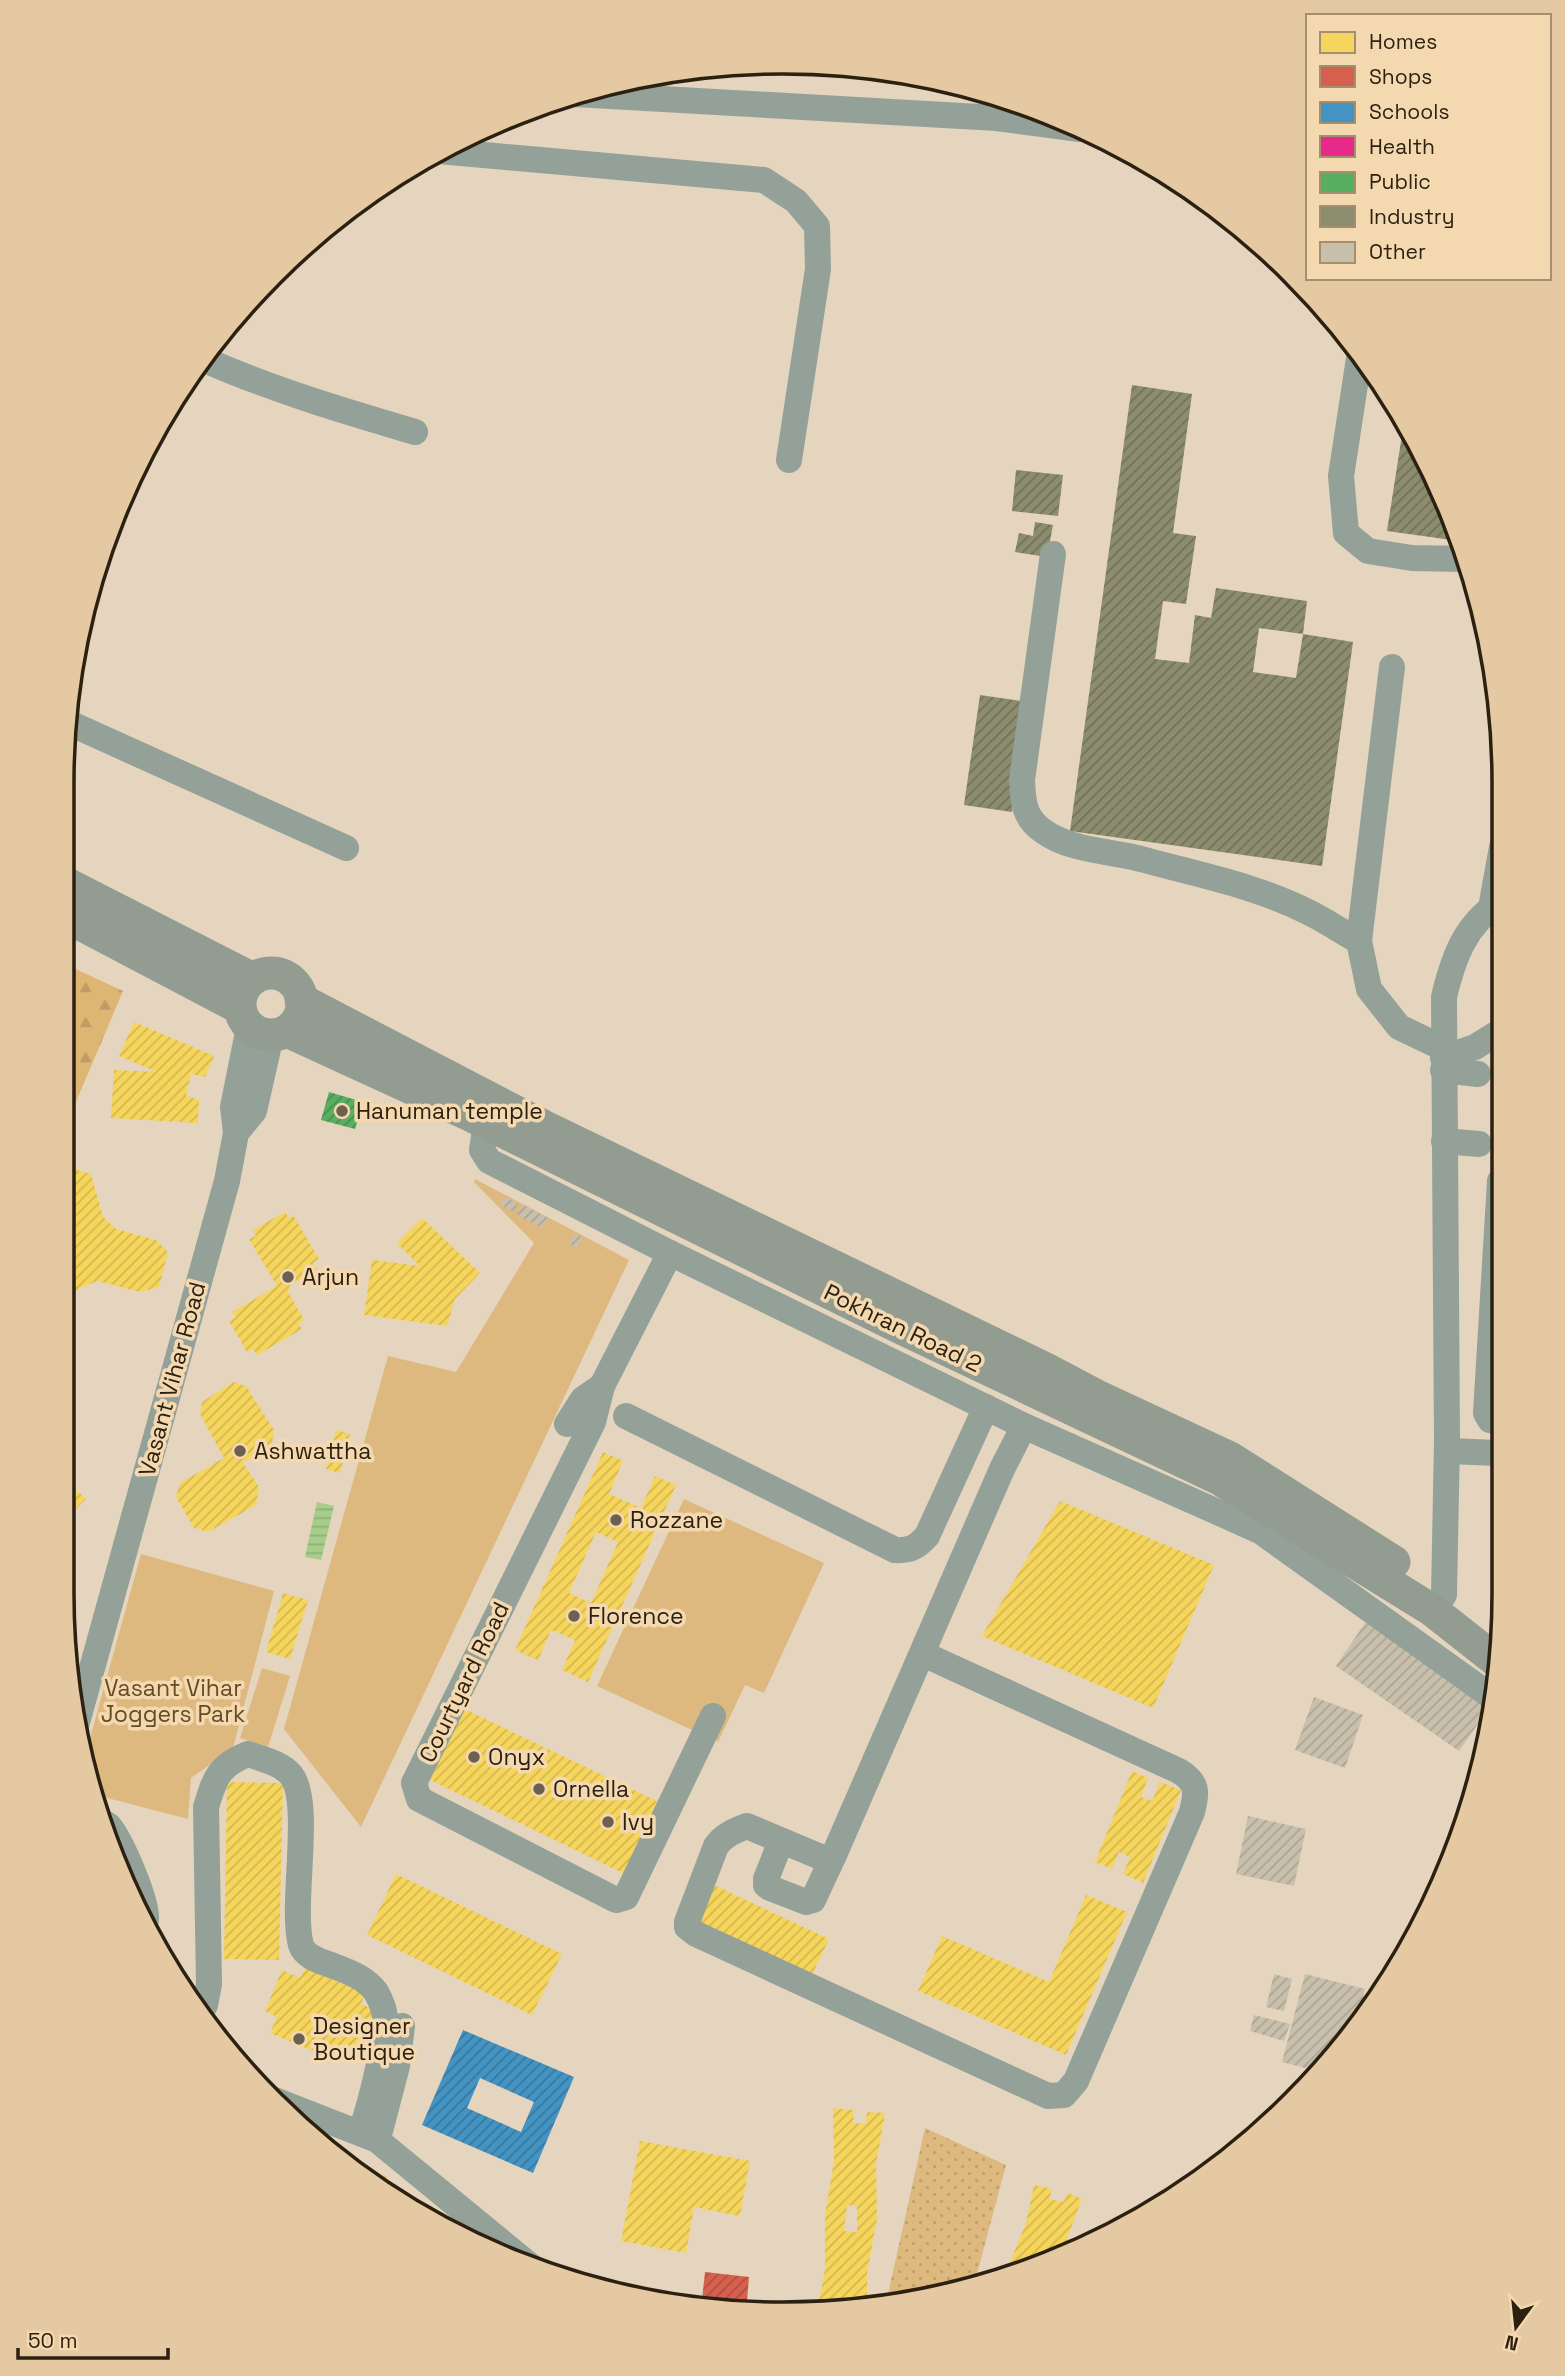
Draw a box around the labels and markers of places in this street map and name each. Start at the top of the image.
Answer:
place label: Hanuman temple [356,1096,543,1126]
marker: Hanuman temple [334,1103,350,1119]
place label: Arjun [302,1262,359,1292]
marker: Arjun [280,1269,296,1285]
place label: Ashwattha [254,1436,371,1466]
marker: Ashwattha [232,1443,248,1459]
place label: Rozzane [630,1505,723,1535]
marker: Rozzane [608,1512,624,1528]
place label: Florence [588,1601,684,1631]
marker: Florence [566,1608,582,1624]
place label: Onyx [488,1742,545,1772]
marker: Onyx [466,1749,482,1765]
place label: Ornella [553,1774,629,1804]
marker: Ornella [531,1781,547,1797]
place label: Ivy [622,1807,654,1837]
marker: Ivy [600,1814,616,1830]
place label: Designer Boutique [313,2011,415,2067]
marker: Designer Boutique [291,2031,307,2047]

